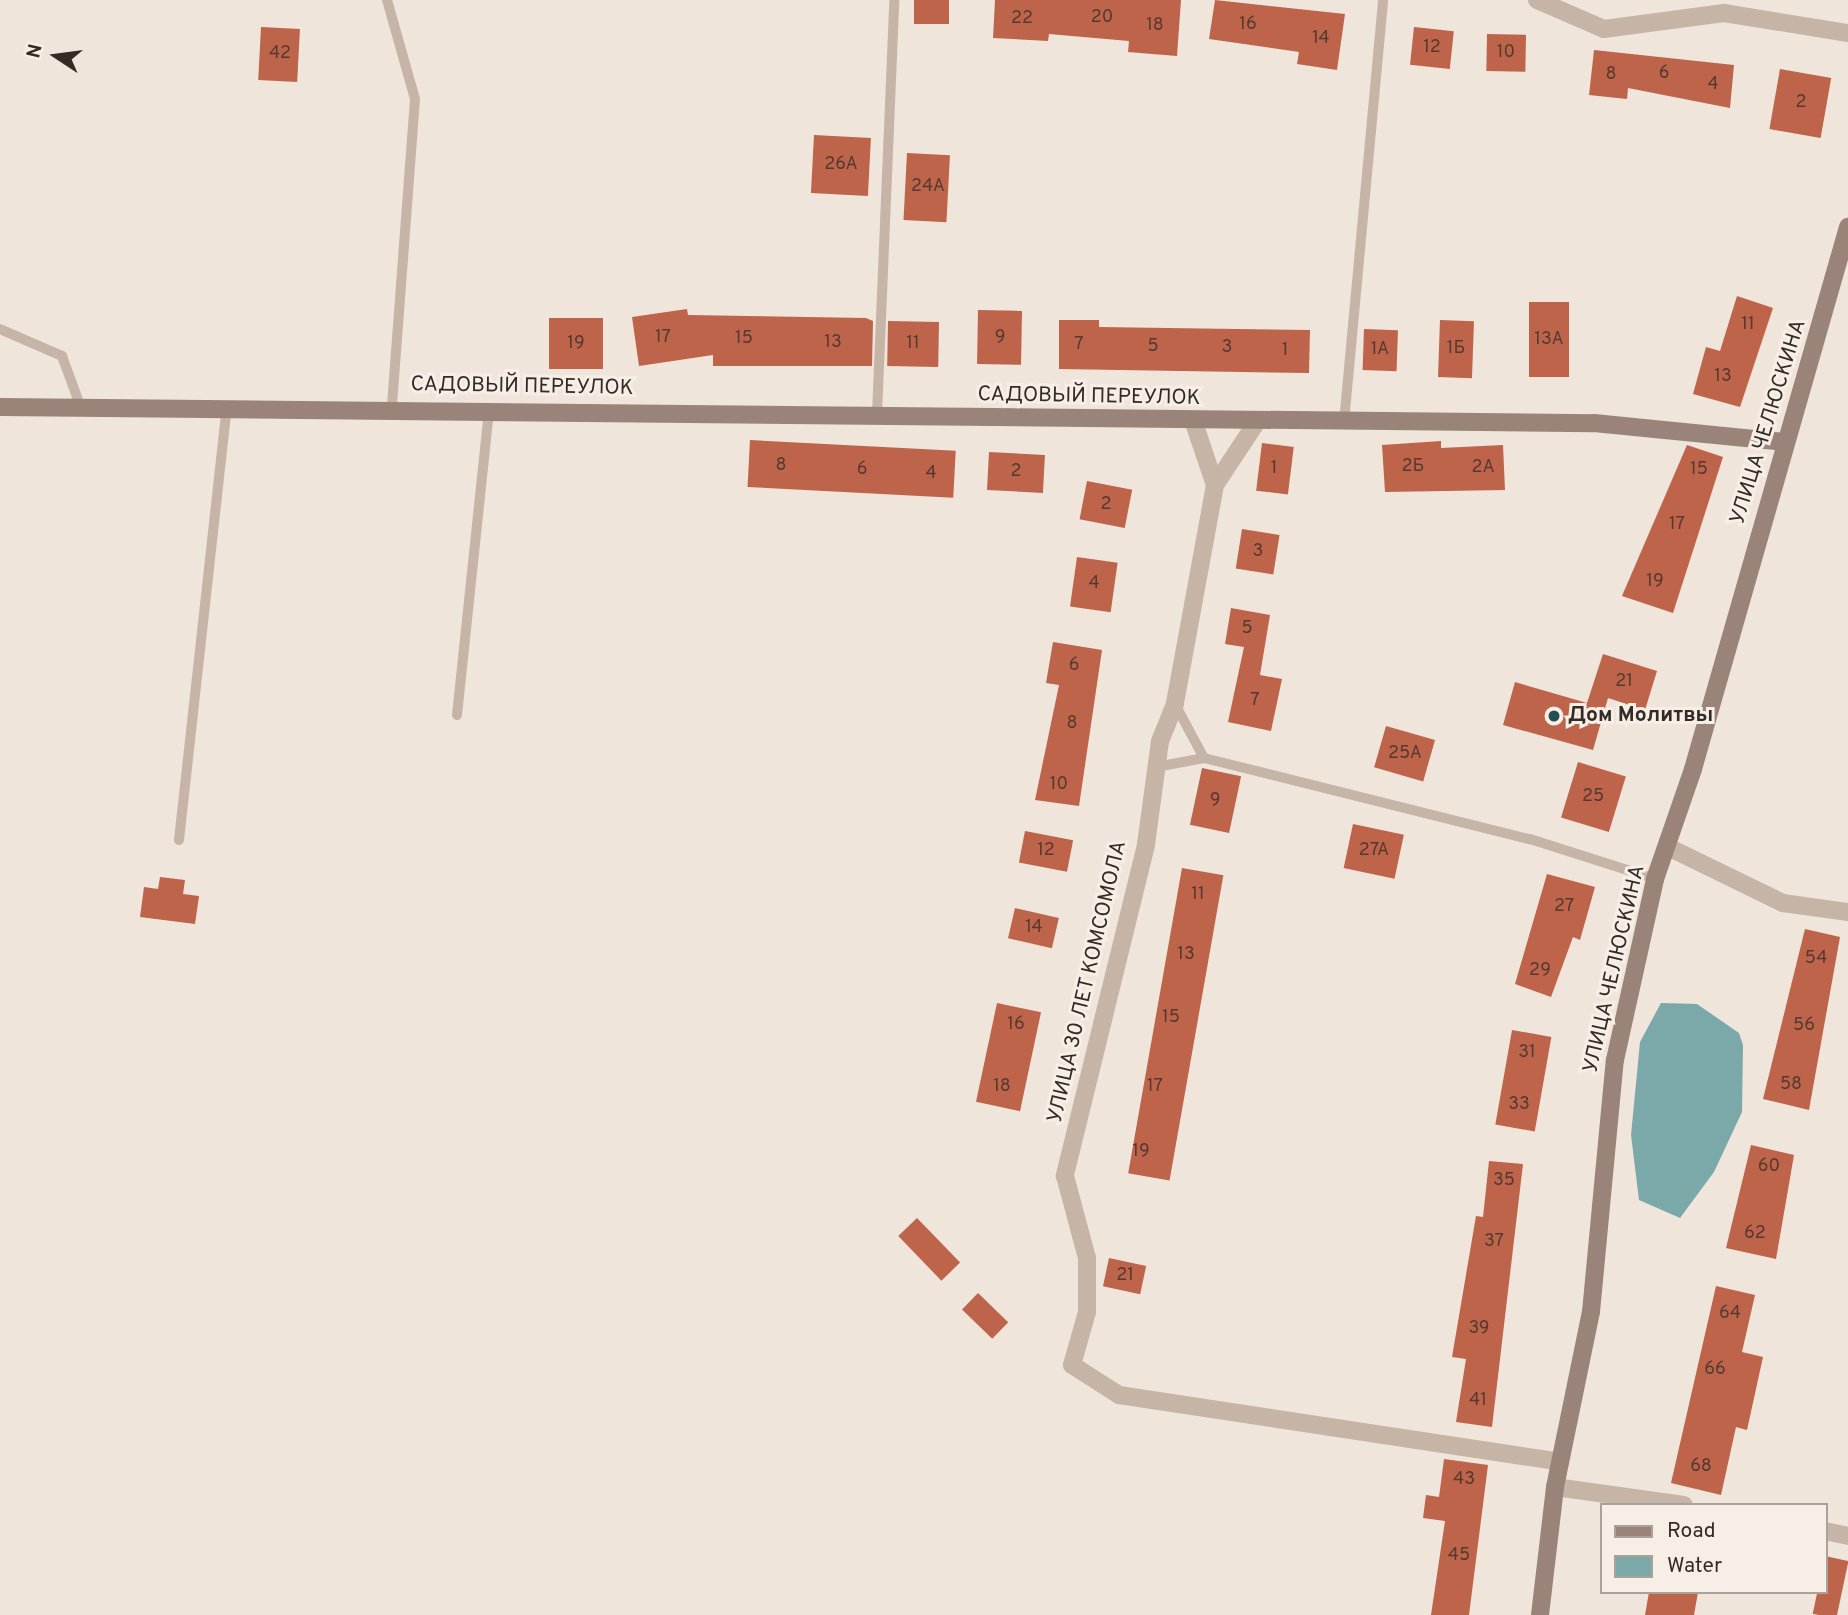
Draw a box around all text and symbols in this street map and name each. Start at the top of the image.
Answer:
house number: 20 [1091,7,1113,29]
house number: 22 [1011,8,1033,30]
house number: 16 [1239,14,1257,36]
house number: 18 [1146,15,1164,37]
north arrow [21,21,91,91]
house number: 14 [1312,28,1330,50]
house number: 12 [1423,37,1441,59]
text: N [22,42,49,61]
house number: 10 [1497,42,1515,64]
house number: 42 [269,43,291,65]
house number: 6 [1659,63,1669,85]
house number: 8 [1606,64,1616,86]
house number: 4 [1707,74,1719,96]
house number: 2 [1795,92,1807,114]
house number: 26А [824,154,858,176]
house number: 24А [911,176,945,198]
house number: 11 [1741,314,1755,336]
street label: УЛИЦА ЧЕЛЮСКИНА [1726,316,1812,528]
house number: 17 [655,327,671,349]
house number: 9 [995,327,1005,349]
house number: 15 [735,328,753,350]
house number: 13А [1534,329,1564,351]
house number: 13 [824,332,842,354]
house number: 19 [567,333,585,355]
house number: 11 [906,333,920,355]
house number: 7 [1074,334,1084,356]
house number: 5 [1147,336,1159,358]
house number: 3 [1222,337,1232,359]
house number: 1Б [1447,338,1465,360]
house number: 1А [1371,339,1389,361]
house number: 1 [1282,340,1288,362]
house number: 13 [1714,366,1732,388]
street label: САДОВЫЙ ПЕРЕУЛОК [410,372,634,402]
street label: САДОВЫЙ ПЕРЕУЛОК [977,382,1201,412]
house number: 8 [776,455,786,477]
house number: 2Б [1402,456,1424,478]
house number: 2А [1471,457,1495,479]
house number: 1 [1271,458,1277,480]
house number: 6 [857,459,867,481]
house number: 15 [1690,459,1708,481]
house number: 2 [1010,461,1022,483]
house number: 4 [925,463,937,485]
house number: 2 [1100,494,1112,516]
house number: 17 [1669,514,1685,536]
house number: 3 [1253,541,1263,563]
house number: 19 [1646,571,1664,593]
house number: 4 [1088,573,1100,595]
house number: 5 [1241,618,1253,640]
house number: 6 [1069,655,1079,677]
house number: 21 [1615,671,1633,693]
house number: 7 [1250,690,1260,712]
place label: Дом Молитвы [1568,703,1713,729]
marker: Дом Молитвы [1546,708,1562,724]
house number: 8 [1067,713,1077,735]
house number: 25А [1388,743,1422,765]
house number: 10 [1050,774,1068,796]
house number: 25 [1582,786,1604,808]
house number: 9 [1210,790,1220,812]
street label: УЛИЦА 30 ЛЕТ КОМСОМОЛА [1043,838,1133,1126]
house number: 12 [1037,840,1055,862]
house number: 27А [1359,840,1389,862]
street label: УЛИЦА ЧЕЛЮСКИНА [1579,862,1651,1076]
house number: 11 [1191,884,1205,906]
house number: 27 [1554,896,1574,918]
house number: 14 [1025,917,1043,939]
house number: 13 [1177,944,1195,966]
house number: 54 [1805,948,1827,970]
house number: 29 [1529,960,1551,982]
house number: 15 [1162,1007,1180,1029]
house number: 16 [1007,1014,1025,1036]
house number: 56 [1793,1015,1815,1037]
house number: 31 [1518,1042,1536,1064]
house number: 58 [1780,1074,1802,1096]
house number: 18 [993,1076,1011,1098]
house number: 17 [1147,1076,1163,1098]
house number: 33 [1508,1094,1530,1116]
house number: 19 [1132,1141,1150,1163]
house number: 60 [1758,1156,1780,1178]
house number: 35 [1493,1170,1515,1192]
house number: 62 [1744,1223,1766,1245]
house number: 37 [1484,1231,1504,1253]
house number: 21 [1116,1265,1134,1287]
house number: 64 [1719,1303,1741,1325]
house number: 39 [1468,1318,1490,1340]
house number: 66 [1704,1359,1726,1381]
house number: 41 [1469,1390,1487,1412]
house number: 68 [1690,1456,1712,1478]
house number: 43 [1453,1469,1475,1491]
legend [1600,1503,1827,1594]
text: Road [1667,1518,1716,1545]
house number: 45 [1448,1545,1470,1567]
text: Water [1667,1553,1722,1580]

